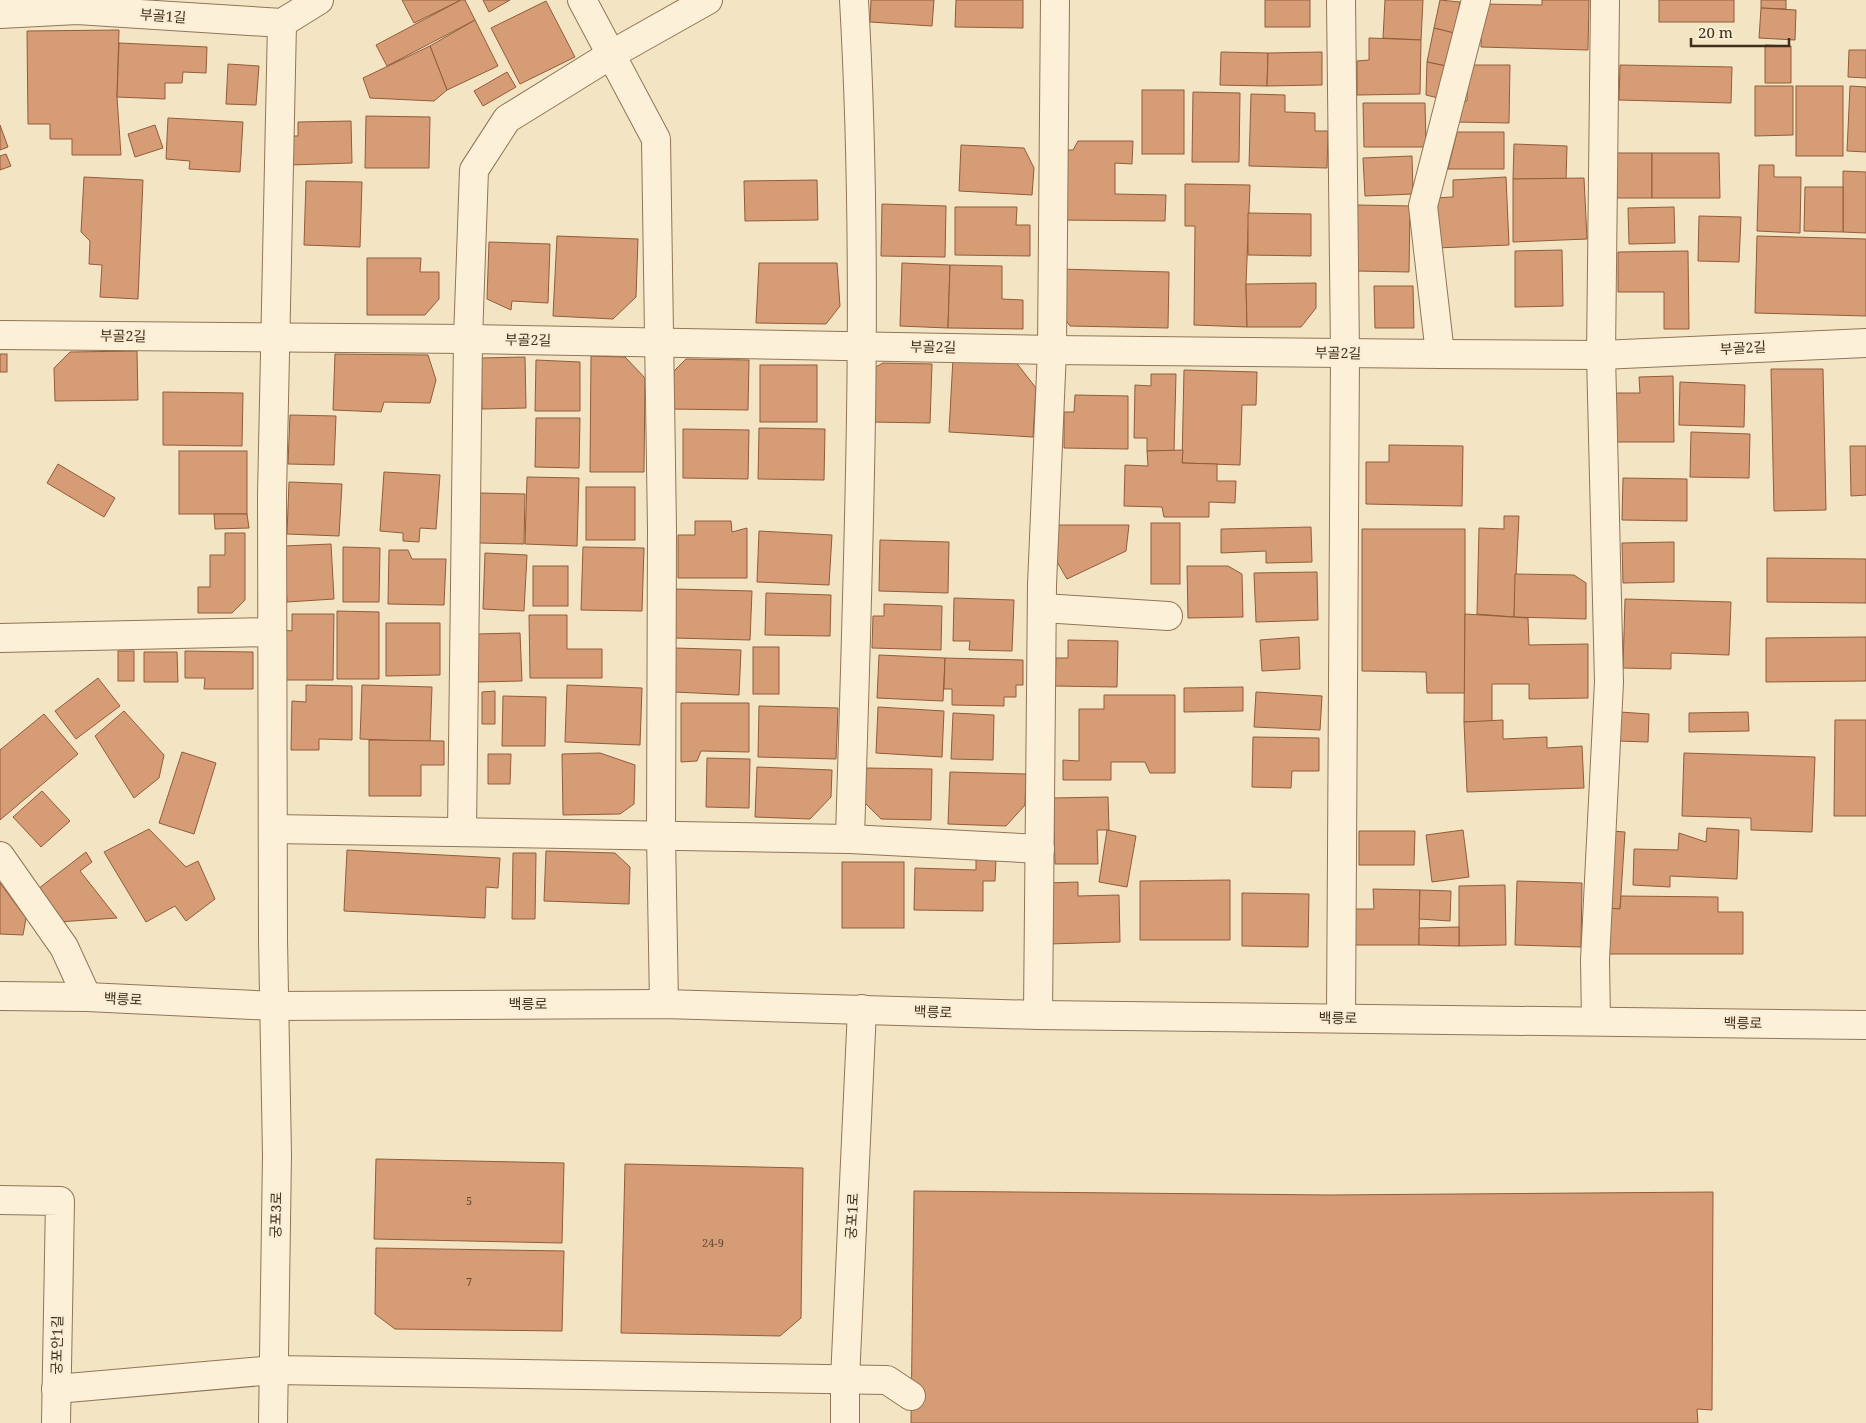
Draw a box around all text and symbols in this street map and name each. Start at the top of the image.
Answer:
street label: 부골1길 [139,4,187,27]
scale bar [1691,15,1788,47]
text: 20 m [1698,22,1733,42]
street label: 부골2길 [100,326,146,345]
street label: 부골2길 [505,330,551,349]
street label: 부골2길 [910,337,956,356]
street label: 부골2길 [1719,337,1767,358]
street label: 부골2길 [1315,343,1361,362]
street label: 백릉로 [103,988,143,1009]
street label: 백릉로 [509,994,547,1013]
street label: 백릉로 [913,1001,953,1022]
street label: 백릉로 [1319,1008,1358,1027]
street label: 백릉로 [1724,1013,1763,1032]
street label: 궁포3로 [266,1191,285,1238]
street label: 궁포1로 [841,1192,862,1240]
house number: 5 [466,1193,472,1208]
house number: 24-9 [702,1235,724,1250]
house number: 7 [466,1274,472,1289]
street label: 궁포안1길 [46,1315,67,1375]

